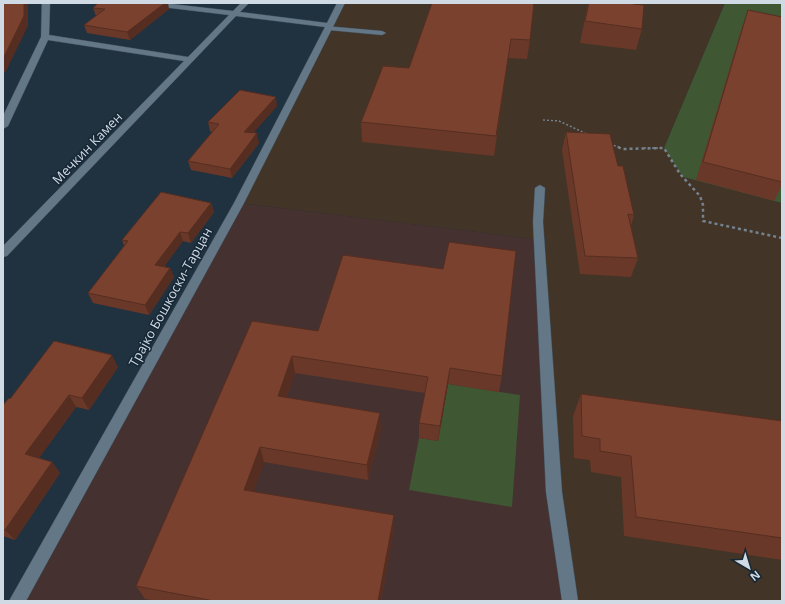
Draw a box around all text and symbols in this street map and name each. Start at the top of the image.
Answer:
street label: Мечкин Камен [48,108,126,188]
street label: Трајко Бошкоски-Тарцан [124,224,216,370]
north arrow [729,548,769,588]
text: N [747,568,764,585]

